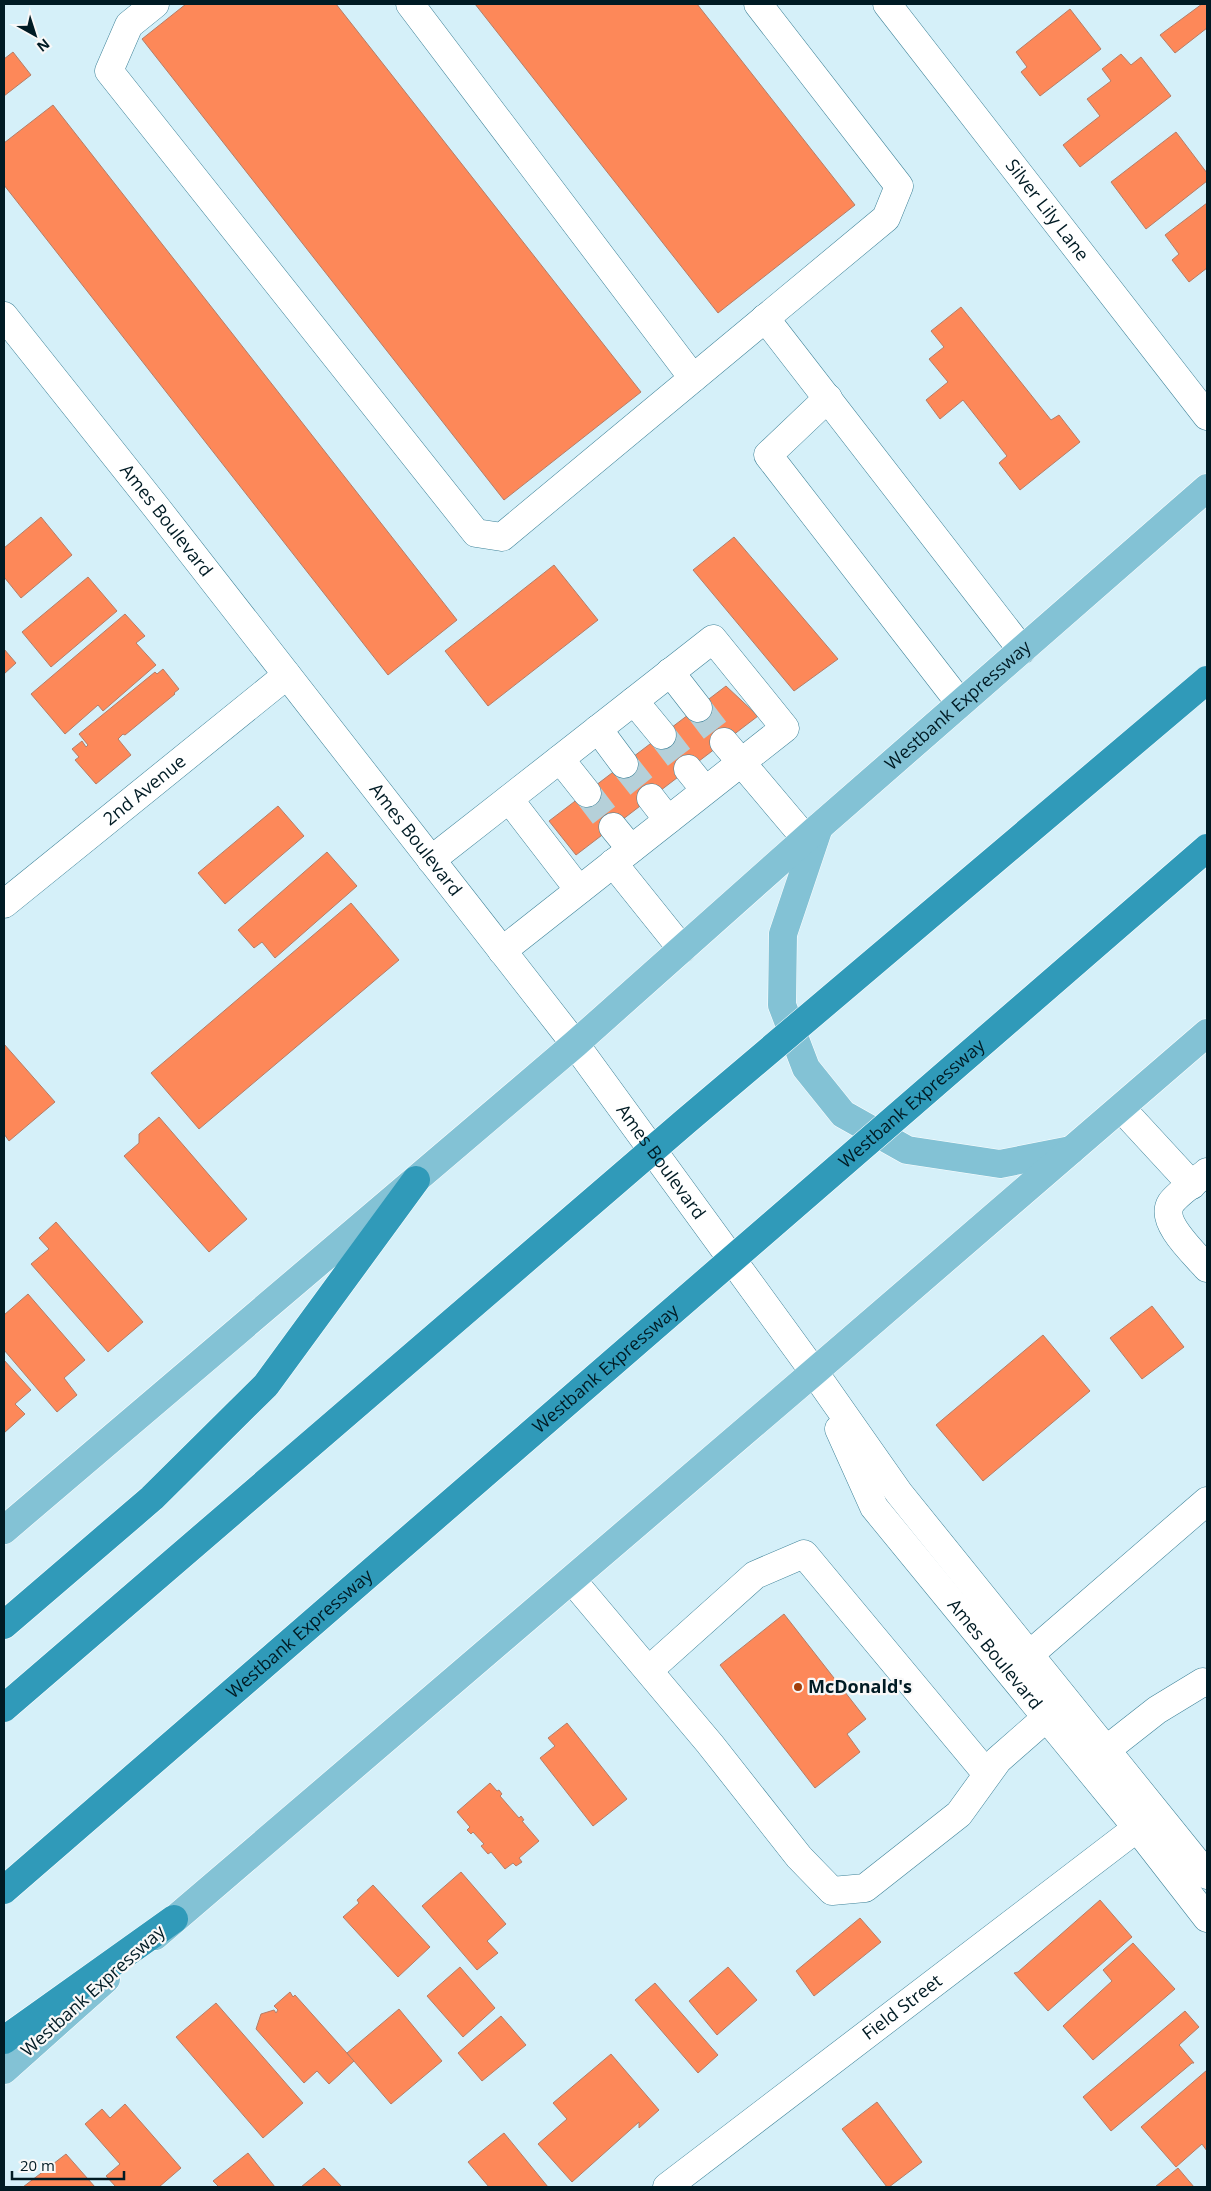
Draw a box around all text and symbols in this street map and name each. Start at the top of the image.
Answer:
north arrow [10,10,60,60]
text: N [33,35,54,56]
street label: Silver Lily Lane [1001,154,1095,265]
street label: Ames Boulevard [115,459,219,581]
street label: Westbank Expressway [879,634,1036,775]
street label: 2nd Avenue [98,749,190,830]
street label: Ames Boulevard [365,778,468,900]
street label: Westbank Expressway [833,1032,990,1173]
street label: Ames Boulevard [612,1099,712,1224]
street label: Westbank Expressway [527,1297,684,1438]
street label: Westbank Expressway [221,1563,378,1703]
street label: Ames Boulevard [943,1593,1048,1714]
place label: McDonald's [808,1674,912,1698]
marker: McDonald's [792,1681,804,1693]
street label: Westbank Expressway [15,1918,170,2061]
street label: Field Street [857,1968,946,2045]
scale bar [12,2148,125,2180]
text: 20 m [20,2155,55,2175]

